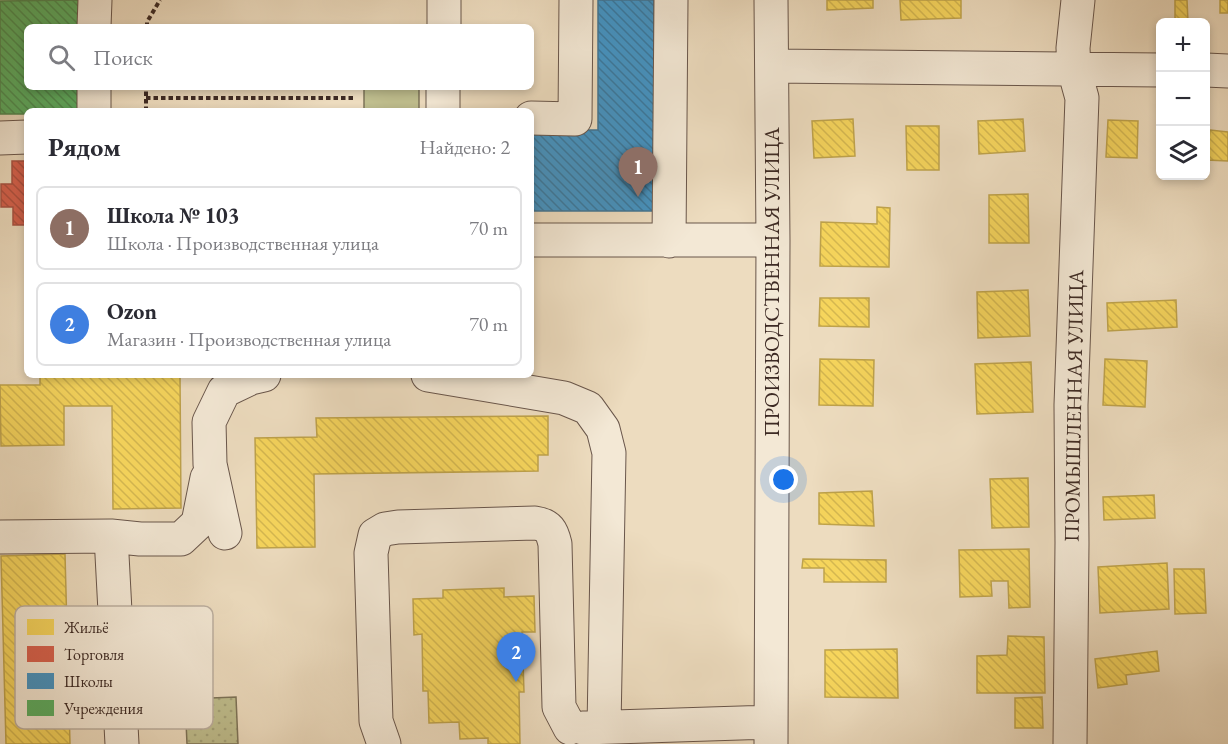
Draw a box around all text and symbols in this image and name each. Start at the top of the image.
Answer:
map controls [1156,18,1210,180]
button: + [1156,18,1210,72]
search box [24,24,534,90]
icon: search [45,41,78,74]
text: Поиск [93,43,153,72]
button: − [1156,72,1210,126]
button: layers [1156,126,1210,180]
street label: ПРОИЗВОДСТВЕННАЯ УЛИЦА [758,127,785,437]
text: Рядом [48,130,121,164]
text: Найдено: 2 [419,134,510,160]
pin: 1 [618,148,658,197]
text: Школа № 103 [107,201,239,230]
text: 1 [64,215,75,241]
text: 70 m [469,215,508,241]
text: Школа · Производственная улица [107,230,379,256]
street label: ПРОМЫШЛЕННАЯ УЛИЦА [1058,269,1089,542]
text: Ozon [107,297,157,326]
text: 2 [64,311,75,337]
text: 70 m [469,311,508,337]
text: Магазин · Производственная улица [107,326,391,352]
your location [769,465,798,494]
legend [15,606,213,729]
text: Жильё [63,617,109,638]
pin: 2 [496,632,536,682]
text: Торговля [64,644,124,665]
text: Школы [64,671,113,692]
text: Учреждения [63,698,143,719]

